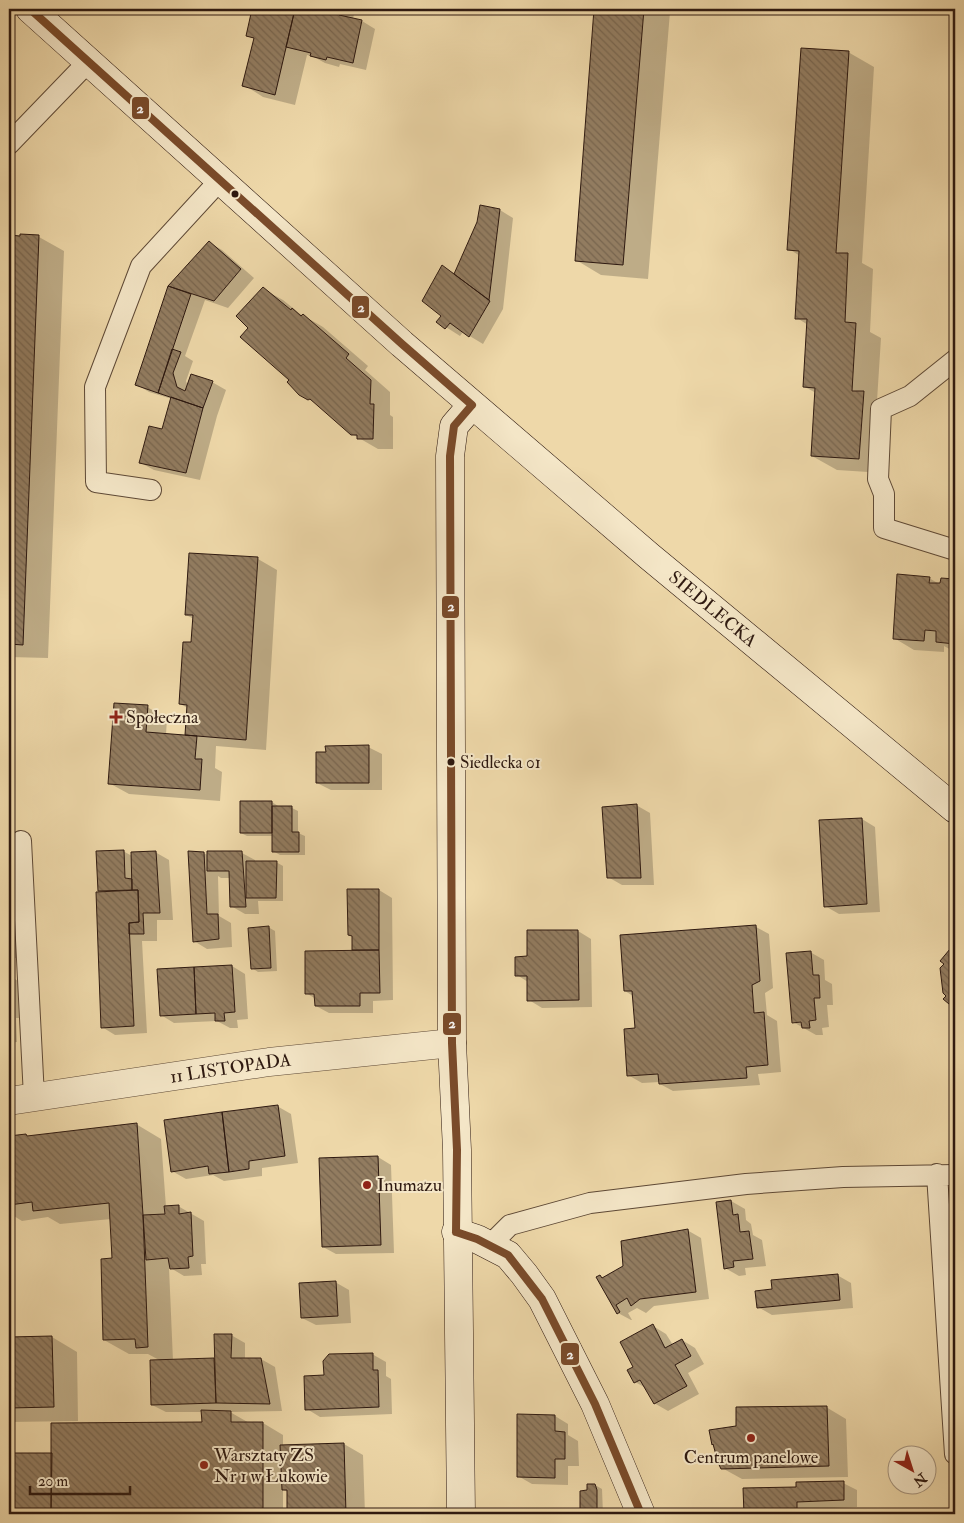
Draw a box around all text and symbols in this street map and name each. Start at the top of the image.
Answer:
line badge: 2 [131,96,150,120]
text: 2 [136,100,144,117]
unlabelled marker [230,189,240,199]
line badge: 2 [351,295,370,319]
text: 2 [357,299,365,316]
street label: SIEDLECKA [664,566,762,652]
line badge: 2 [441,595,460,619]
text: 2 [447,598,455,615]
place label: Społeczna [126,706,199,729]
marker: Społeczna [110,711,122,723]
place label: Siedlecka 01 [460,752,541,773]
marker: Siedlecka 01 [446,757,456,767]
line badge: 2 [442,1012,462,1036]
text: 2 [448,1015,456,1032]
street label: 11 LISTOPADA [168,1048,293,1088]
place label: Inumazu [377,1174,442,1197]
marker: Inumazu [361,1179,373,1191]
line badge: 2 [560,1342,580,1366]
text: 2 [566,1346,574,1363]
marker: Centrum panelowe [745,1432,757,1444]
place label: Warsztaty ZS Nr 1 w Łukowie [213,1444,328,1488]
place label: Centrum panelowe [684,1446,819,1469]
north arrow [886,1446,936,1496]
marker: Warsztaty ZS Nr 1 w Łukowie [198,1459,210,1471]
scale bar [30,1463,130,1495]
text: N [909,1469,931,1491]
text: 20 m [38,1472,68,1491]

